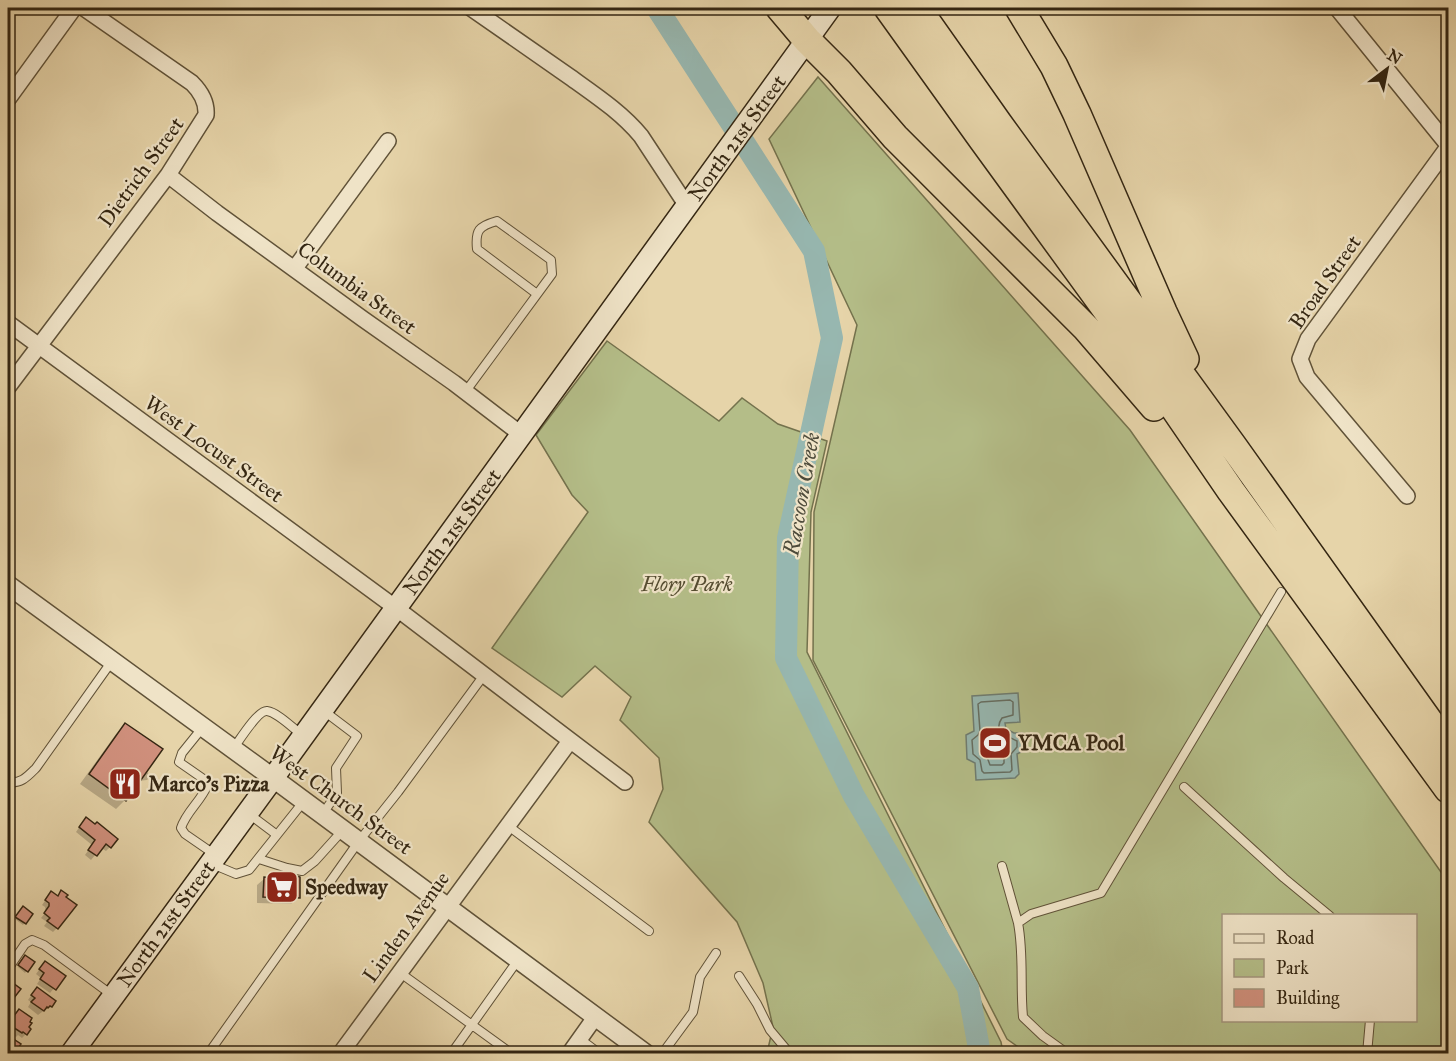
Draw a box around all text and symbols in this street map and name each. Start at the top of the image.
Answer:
north arrow [1357,39,1417,99]
text: N [1384,45,1406,69]
street label: North 21st Street [682,69,792,206]
street label: Dietrich Street [93,112,190,232]
street label: Broad Street [1283,230,1367,334]
street label: Columbia Street [292,236,422,340]
street label: West Locust Street [139,390,289,508]
water label: Raccoon Creek [777,430,826,559]
street label: North 21st Street [397,463,507,600]
park label: Flory Park [640,571,733,597]
sports icon: YMCA Pool [977,725,1013,761]
place label: YMCA Pool [1017,730,1126,756]
street label: West Church Street [265,740,418,861]
restaurant icon: Marco's Pizza [107,766,143,802]
place label: Marco's Pizza [148,771,270,797]
street label: North 21st Street [111,855,221,992]
street label: Linden Avenue [357,866,455,988]
supermarket icon: Speedway [264,869,300,905]
place label: Speedway [305,874,389,900]
legend [1222,914,1417,1022]
text: Road [1276,927,1314,949]
text: Park [1276,957,1309,979]
text: Building [1276,987,1340,1010]

